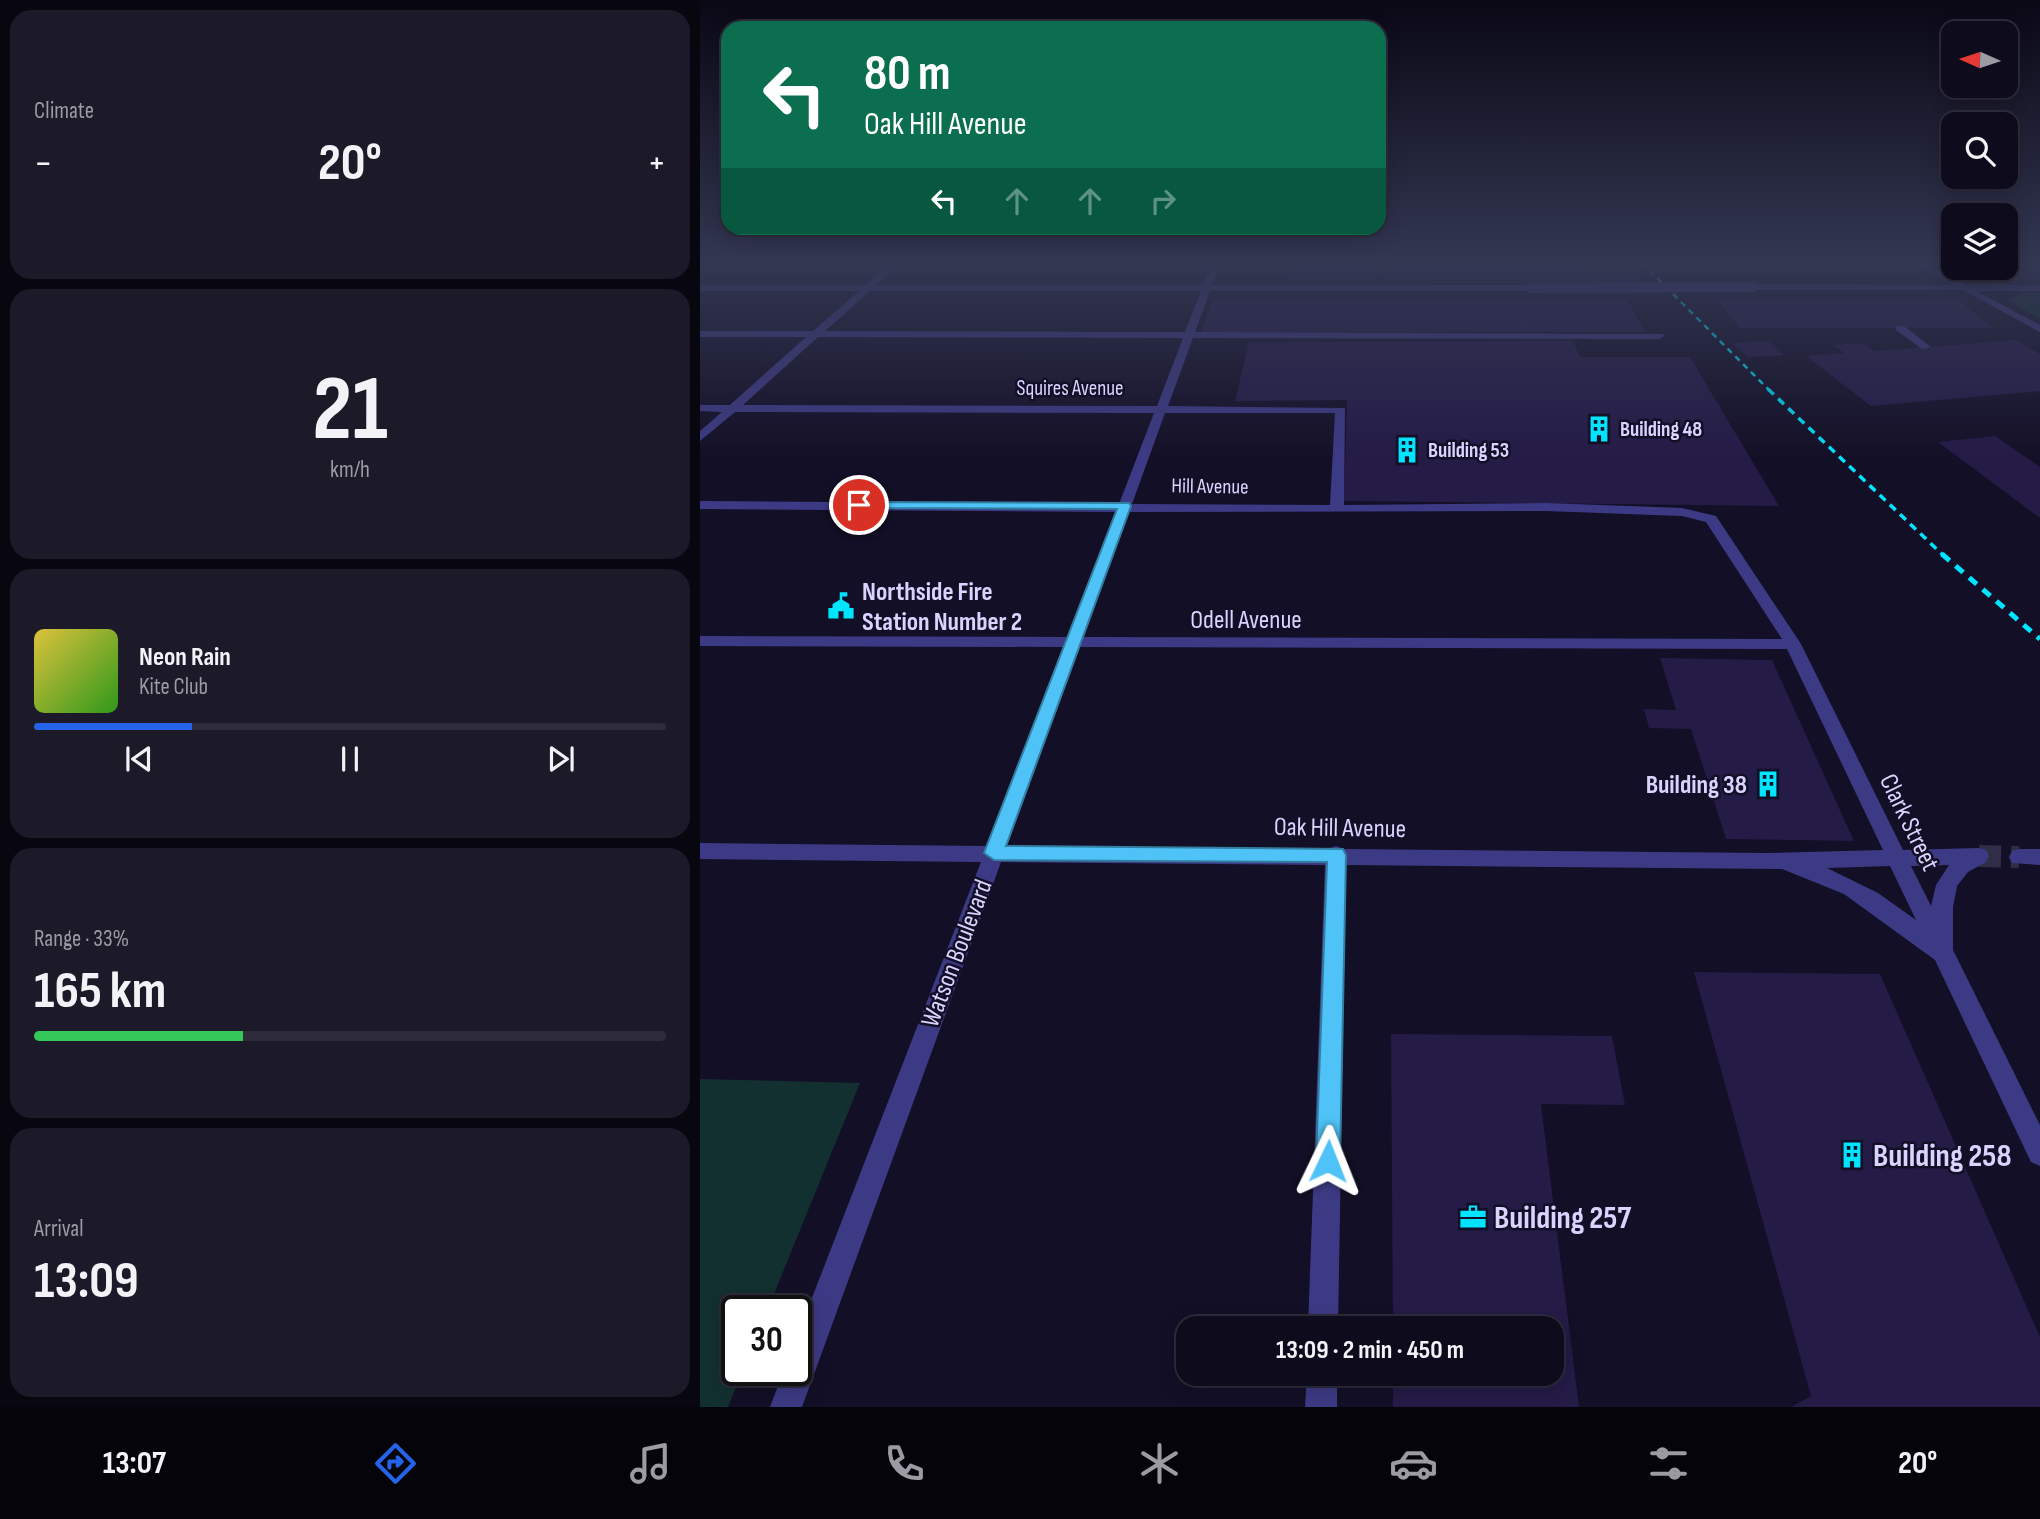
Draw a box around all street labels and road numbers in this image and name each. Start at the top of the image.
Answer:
street label: Squires Avenue [1017,376,1123,401]
street label: Hill Avenue [1171,473,1249,500]
street label: Odell Avenue [1190,605,1302,636]
street label: Clark Street [1872,769,1945,876]
street label: Oak Hill Avenue [1274,812,1406,845]
street label: Watson Boulevard [915,875,1000,1032]

